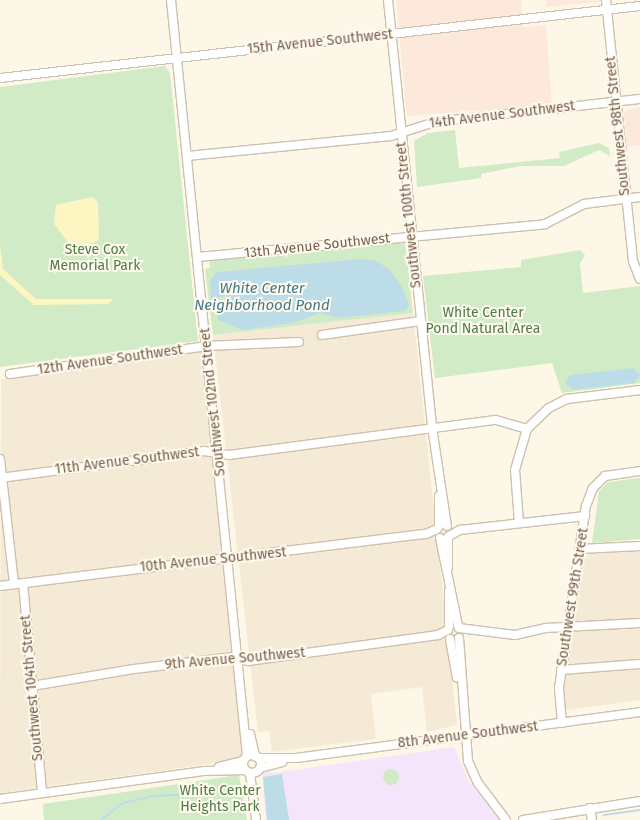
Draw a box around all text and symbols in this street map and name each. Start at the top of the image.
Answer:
street label: 15th Avenue Southwest [246,26,394,58]
street label: Southwest 98th Street [602,55,634,197]
street label: 14th Avenue Southwest [428,98,576,132]
street label: Southwest 100th Street [393,141,425,289]
street label: 13th Avenue Southwest [243,230,391,262]
park label: Steve Cox Memorial Park [50,242,140,274]
water label: White Center Neighborhood Pond [194,279,330,314]
park label: White Center Pond Natural Area [426,305,540,338]
street label: Southwest 102nd Street [197,327,229,477]
street label: 12th Avenue Southwest [36,341,184,379]
street label: 11th Avenue Southwest [54,444,200,478]
street label: Southwest 99th Street [554,527,592,667]
street label: 10th Avenue Southwest [139,544,287,576]
street label: Southwest 104th Street [17,614,47,762]
street label: 9th Avenue Southwest [164,644,306,674]
street label: 8th Avenue Southwest [397,718,539,752]
park label: White Center Heights Park [179,783,261,816]

